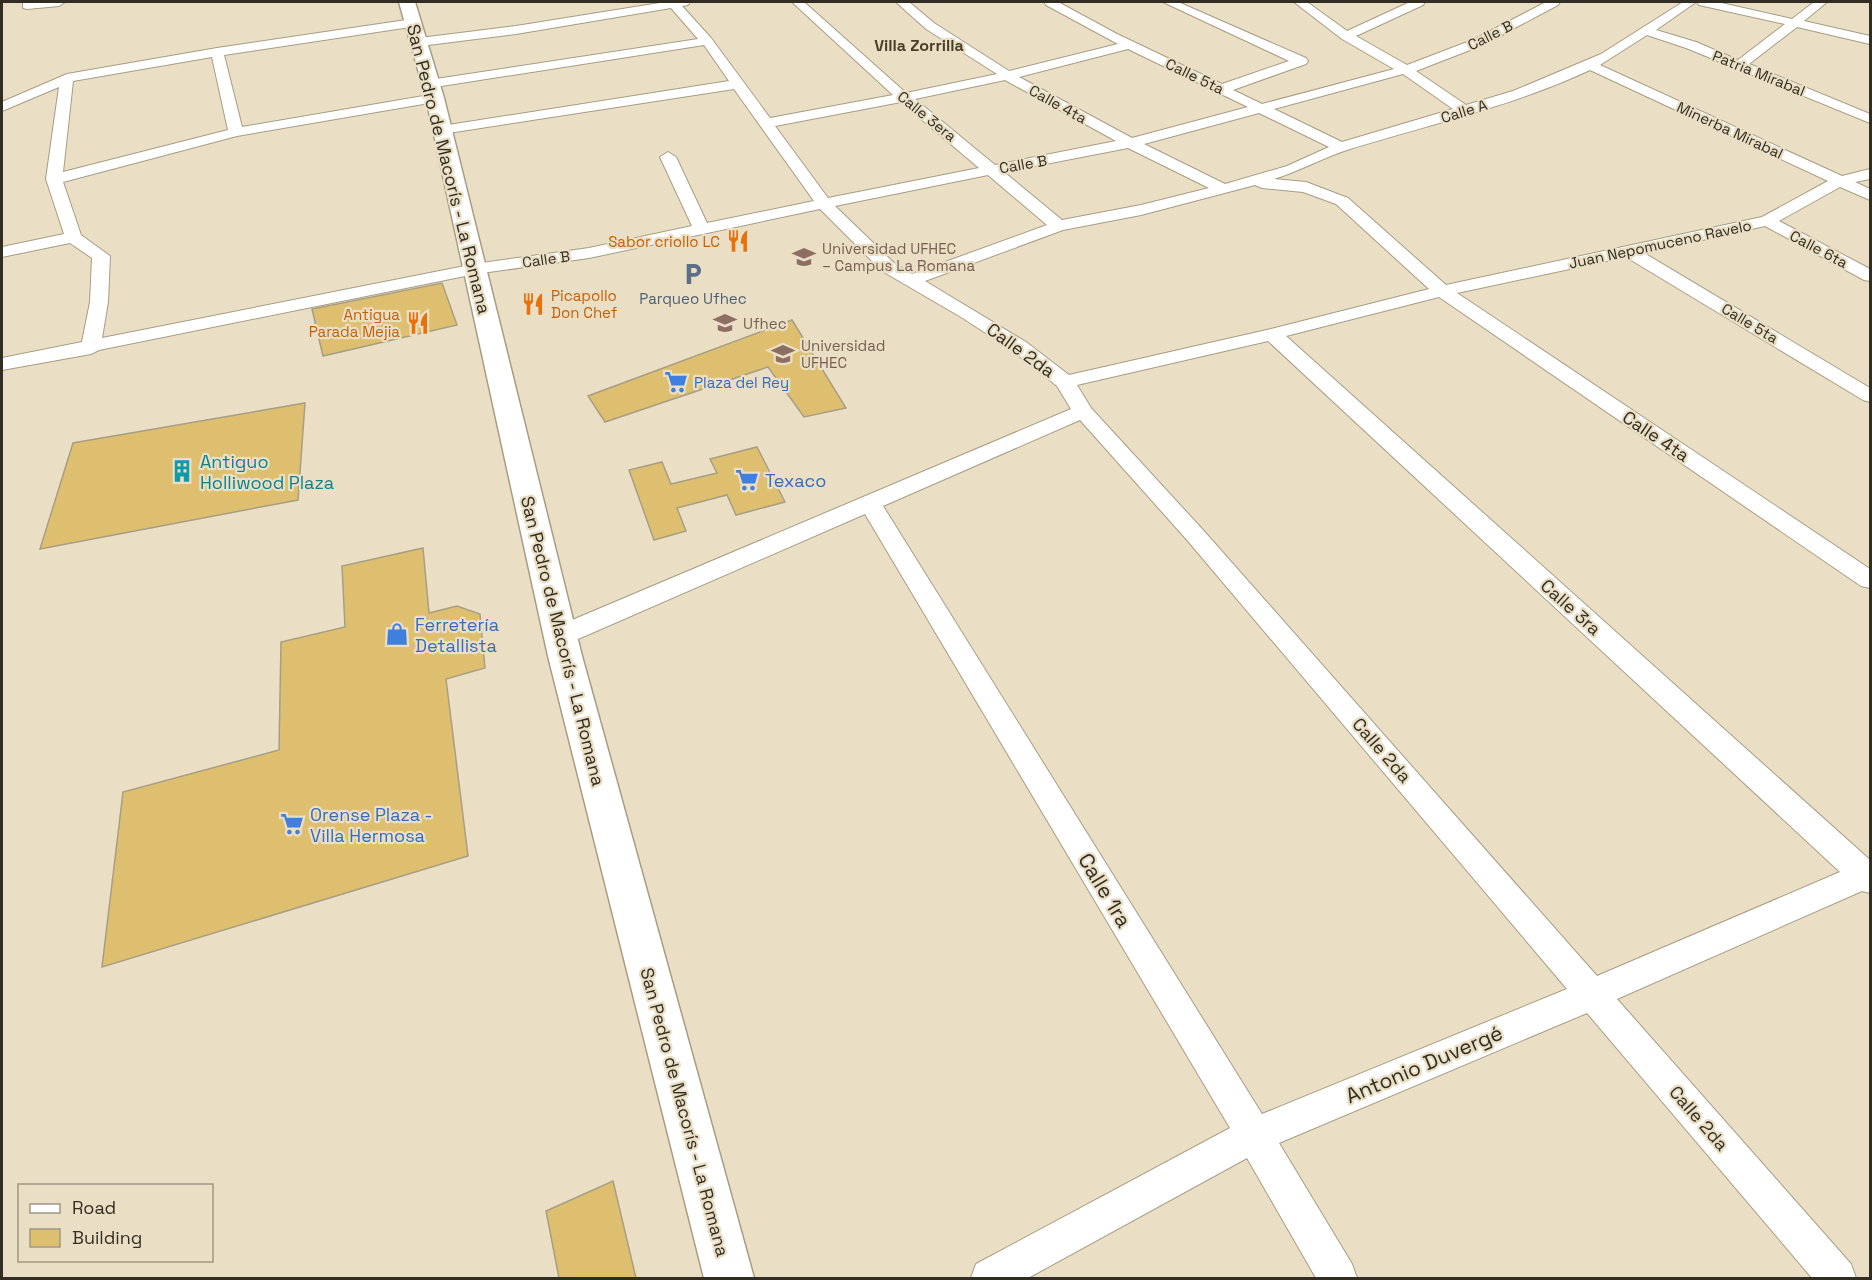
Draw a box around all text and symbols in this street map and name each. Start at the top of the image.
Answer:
street label: Calle B [1464,16,1516,54]
street label: San Pedro de Macorís - La Romana [402,22,496,316]
district label: Villa Zorrilla [874,35,964,56]
street label: Patria Mirabal [1710,46,1808,100]
street label: Calle 5ta [1163,54,1228,98]
street label: Calle 4ta [1026,80,1091,128]
street label: Calle 3era [894,86,961,146]
street label: Calle A [1438,95,1490,127]
street label: Minerba Mirabal [1674,97,1786,163]
street label: Calle B [998,150,1048,178]
street label: Juan Nepomuceno Ravelo [1567,215,1753,273]
street label: Calle 6ta [1787,226,1852,272]
restaurant icon: Sabor criollo LC [725,228,751,254]
place label: Sabor criollo LC [608,232,720,251]
place label: Universidad UFHEC – Campus La Romana [822,239,975,275]
school or university icon: Universidad UFHEC – Campus La Romana [791,244,817,270]
street label: Calle B [521,246,571,272]
parking icon: Parqueo Ufhec [680,261,706,287]
place label: Picapollo Don Chef [551,286,618,322]
place label: Parqueo Ufhec [639,289,747,308]
restaurant icon: Picapollo Don Chef [520,291,546,317]
street label: Calle 5ta [1718,299,1782,348]
place label: Antigua Parada Mejia [309,305,400,341]
restaurant icon: Antigua Parada Mejia [405,310,431,336]
school or university icon: Ufhec [712,310,738,336]
place label: Ufhec [743,314,787,333]
street label: Calle 2da [982,318,1060,382]
place label: Universidad UFHEC [801,336,885,372]
school or university icon: Universidad UFHEC [770,341,796,367]
supermarket icon: Plaza del Rey [663,369,689,395]
place label: Plaza del Rey [694,373,789,392]
street label: Calle 4ta [1618,405,1694,467]
place label: Antiguo Holliwood Plaza [200,450,334,494]
building icon: Antiguo Holliwood Plaza [169,458,195,484]
supermarket icon: Texaco [734,467,760,493]
place label: Texaco [765,469,826,492]
street label: San Pedro de Macorís - La Romana [516,494,610,788]
street label: Calle 3ra [1536,574,1606,640]
place label: Ferretería Detallista [415,613,499,657]
shop icon: Ferretería Detallista [384,621,410,647]
street label: Calle 2da [1347,713,1417,787]
place label: Orense Plaza - Villa Hermosa [310,803,433,847]
supermarket icon: Orense Plaza - Villa Hermosa [279,811,305,837]
street label: Calle 1ra [1072,848,1138,932]
street label: San Pedro de Macorís - La Romana [635,965,735,1259]
street label: Antonio Duvergé [1341,1019,1507,1109]
street label: Calle 2da [1664,1081,1734,1155]
legend [18,1184,213,1262]
text: Road [72,1196,116,1219]
text: Building [72,1226,142,1249]

